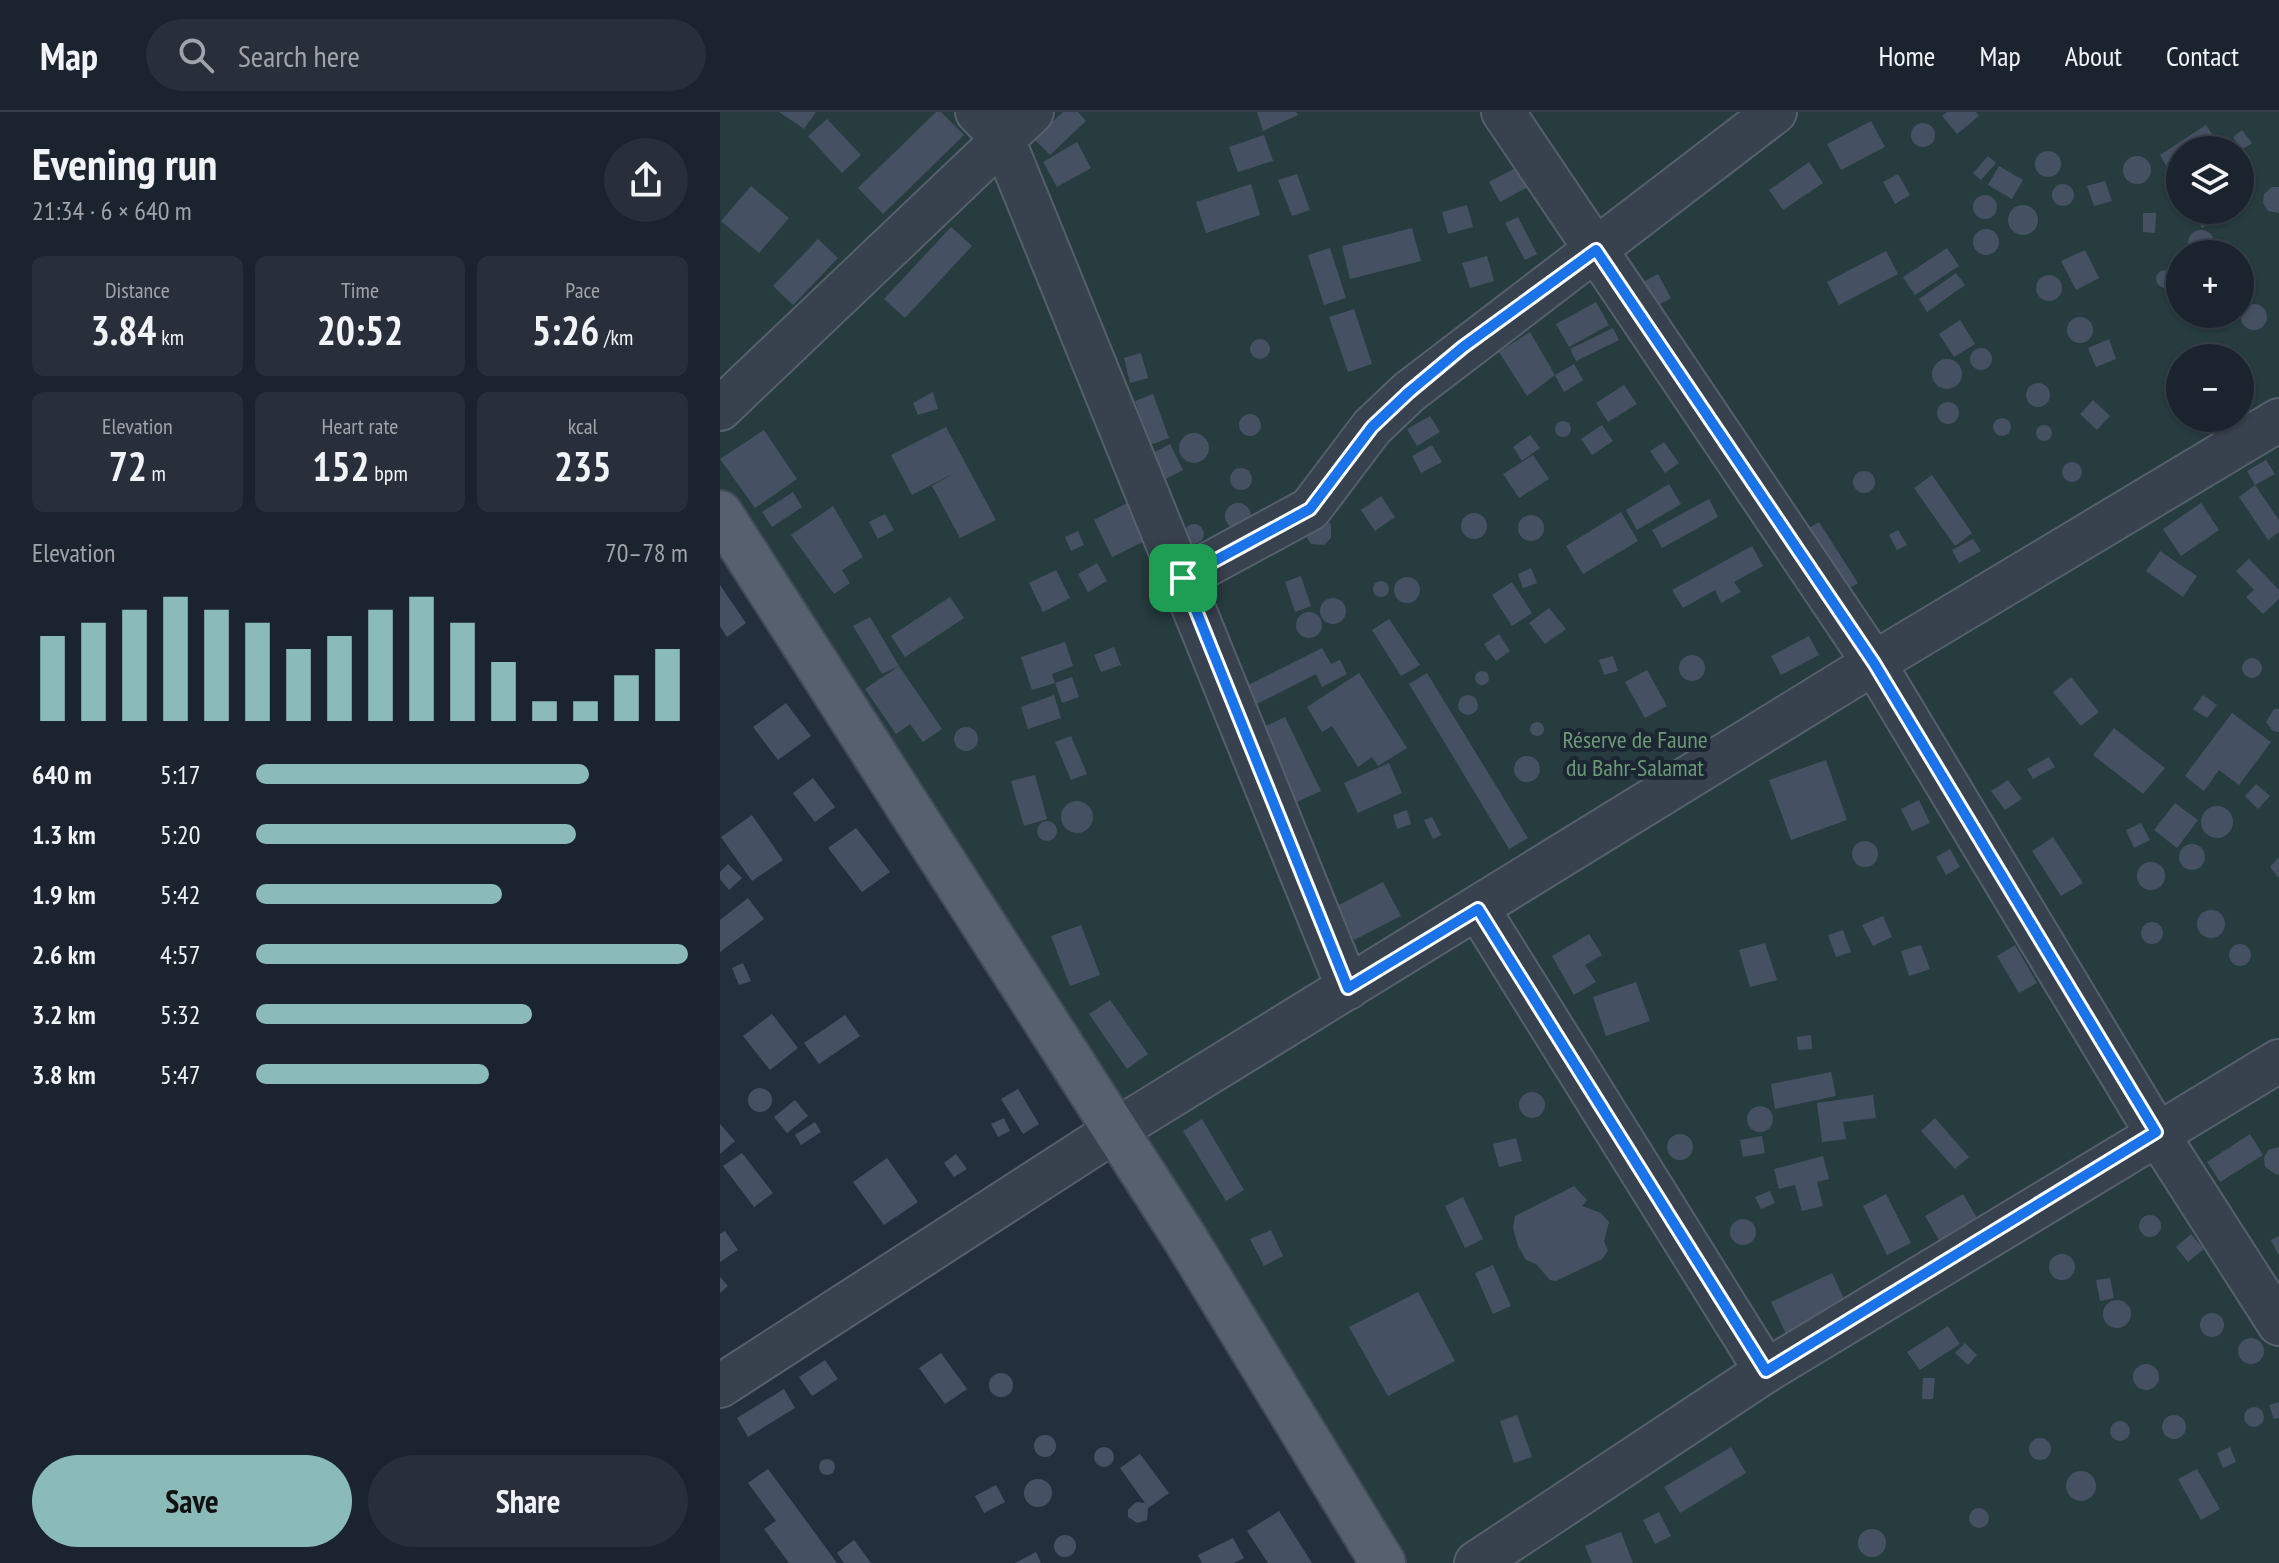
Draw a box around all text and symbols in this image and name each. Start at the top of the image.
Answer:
search box [146,19,706,91]
text: Map [40,31,98,80]
icon: search [174,33,218,77]
text: Search here [238,36,360,75]
text: Home [1879,37,1935,74]
text: Map [1979,37,2021,74]
text: About [2065,37,2122,74]
text: Contact [2166,37,2239,74]
text: Evening run [32,135,217,192]
map controls [2166,136,2254,432]
button: layers [2166,136,2254,224]
button: share [604,138,688,222]
text: 21:34 · 6 × 640 m [32,194,192,227]
button: + [2166,240,2254,328]
text: Distance [105,276,170,304]
text: Time [341,276,379,304]
text: Pace [565,276,600,304]
text: 3.84 [91,304,156,356]
text: 20:52 [317,304,403,356]
text: 5:26 [532,304,599,356]
text: km [156,323,184,351]
text: /km [599,323,633,351]
button: − [2166,344,2254,432]
text: Elevation [102,412,173,440]
text: Heart rate [322,412,398,440]
text: kcal [568,412,598,440]
text: 72 [109,440,147,492]
text: 152 [312,440,370,492]
text: 235 [554,440,611,492]
text: m [147,459,166,487]
text: bpm [370,459,408,487]
text: Elevation [32,536,115,569]
text: 70–78 m [605,536,688,569]
pin [1149,544,1217,612]
icon: arrive [1161,556,1205,600]
park label: Réserve de Faune du Bahr-Salamat [1562,724,1708,783]
text: 640 m [32,758,92,791]
text: 5:17 [160,758,200,791]
text: 1.3 km [32,818,96,851]
text: 5:20 [160,818,200,851]
text: 1.9 km [32,878,96,911]
text: 5:42 [160,878,200,911]
text: 2.6 km [32,938,96,971]
text: 4:57 [160,938,200,971]
text: 3.2 km [32,998,96,1031]
text: 5:32 [160,998,200,1031]
text: 3.8 km [32,1058,96,1091]
text: 5:47 [160,1058,200,1091]
button: Save [32,1455,352,1547]
button: Share [368,1455,688,1547]

